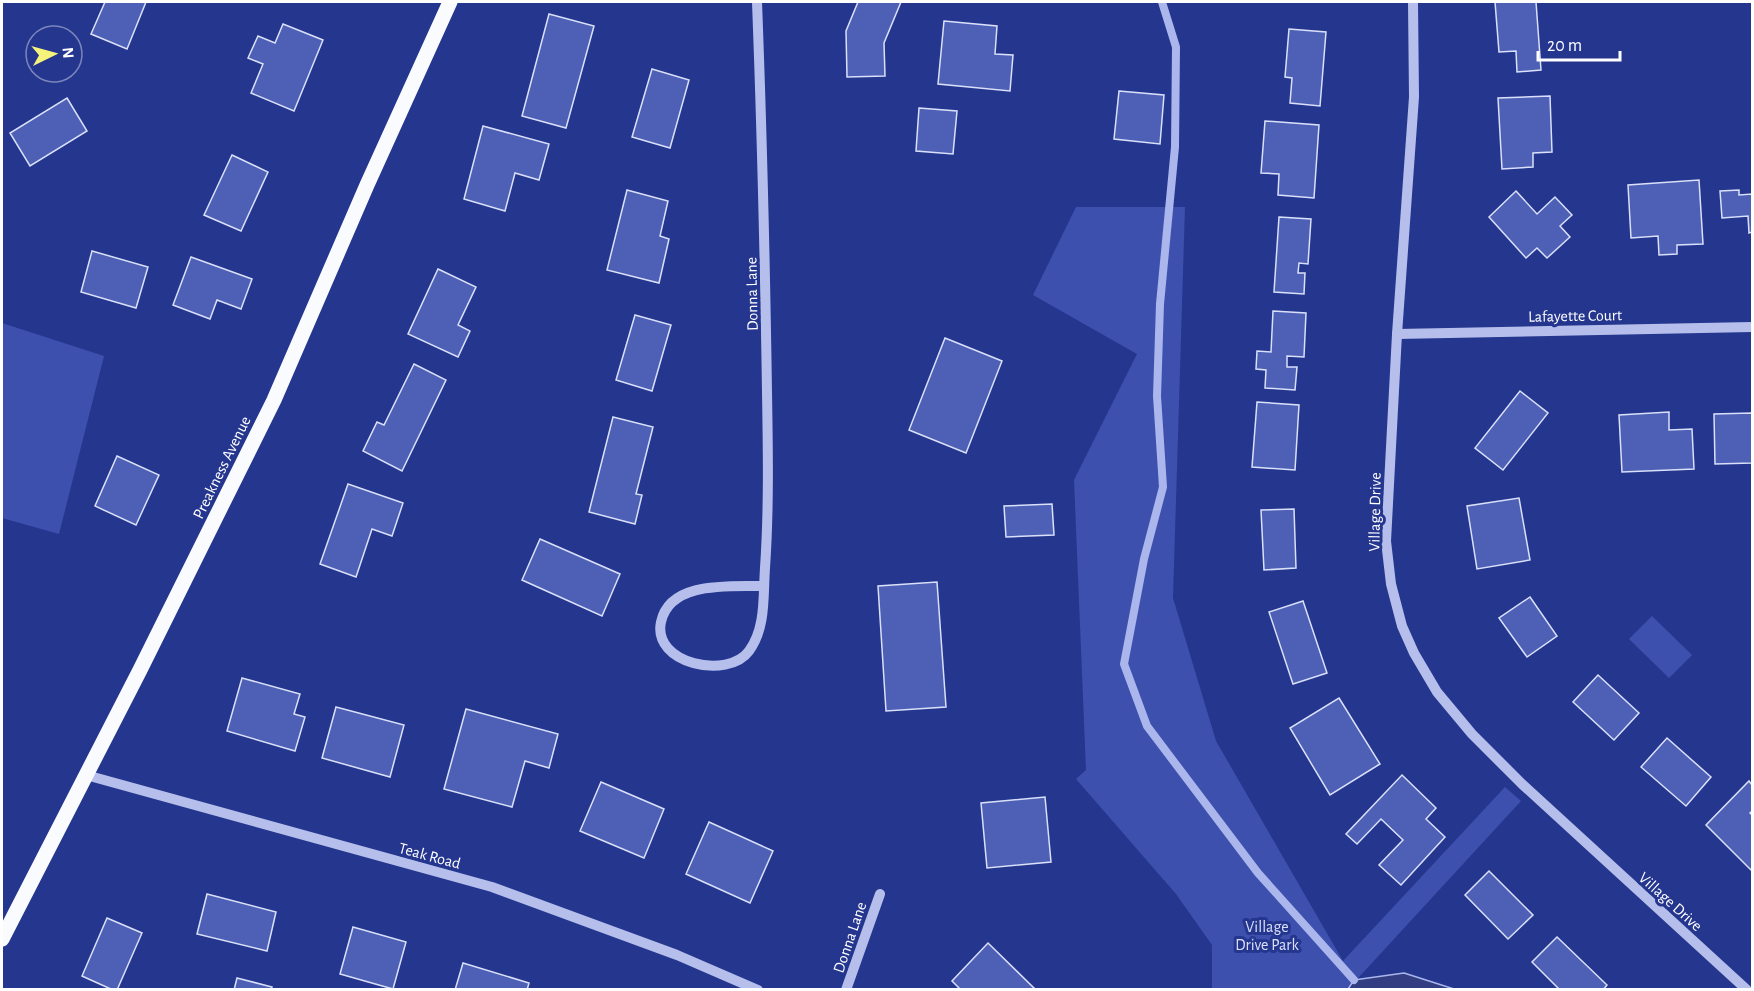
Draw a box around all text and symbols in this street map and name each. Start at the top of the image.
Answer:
north arrow [24,24,84,84]
scale bar [1538,24,1620,62]
text: 20 m [1547,37,1582,55]
text: N [59,47,76,59]
street label: Donna Lane [743,257,761,331]
street label: Lafayette Court [1528,307,1622,326]
street label: Preakness Avenue [190,414,254,521]
street label: Village Drive [1366,472,1384,552]
street label: Teak Road [397,840,462,872]
street label: Village Drive [1636,869,1705,934]
street label: Donna Lane [830,900,870,975]
park label: Village Drive Park [1235,919,1299,953]

